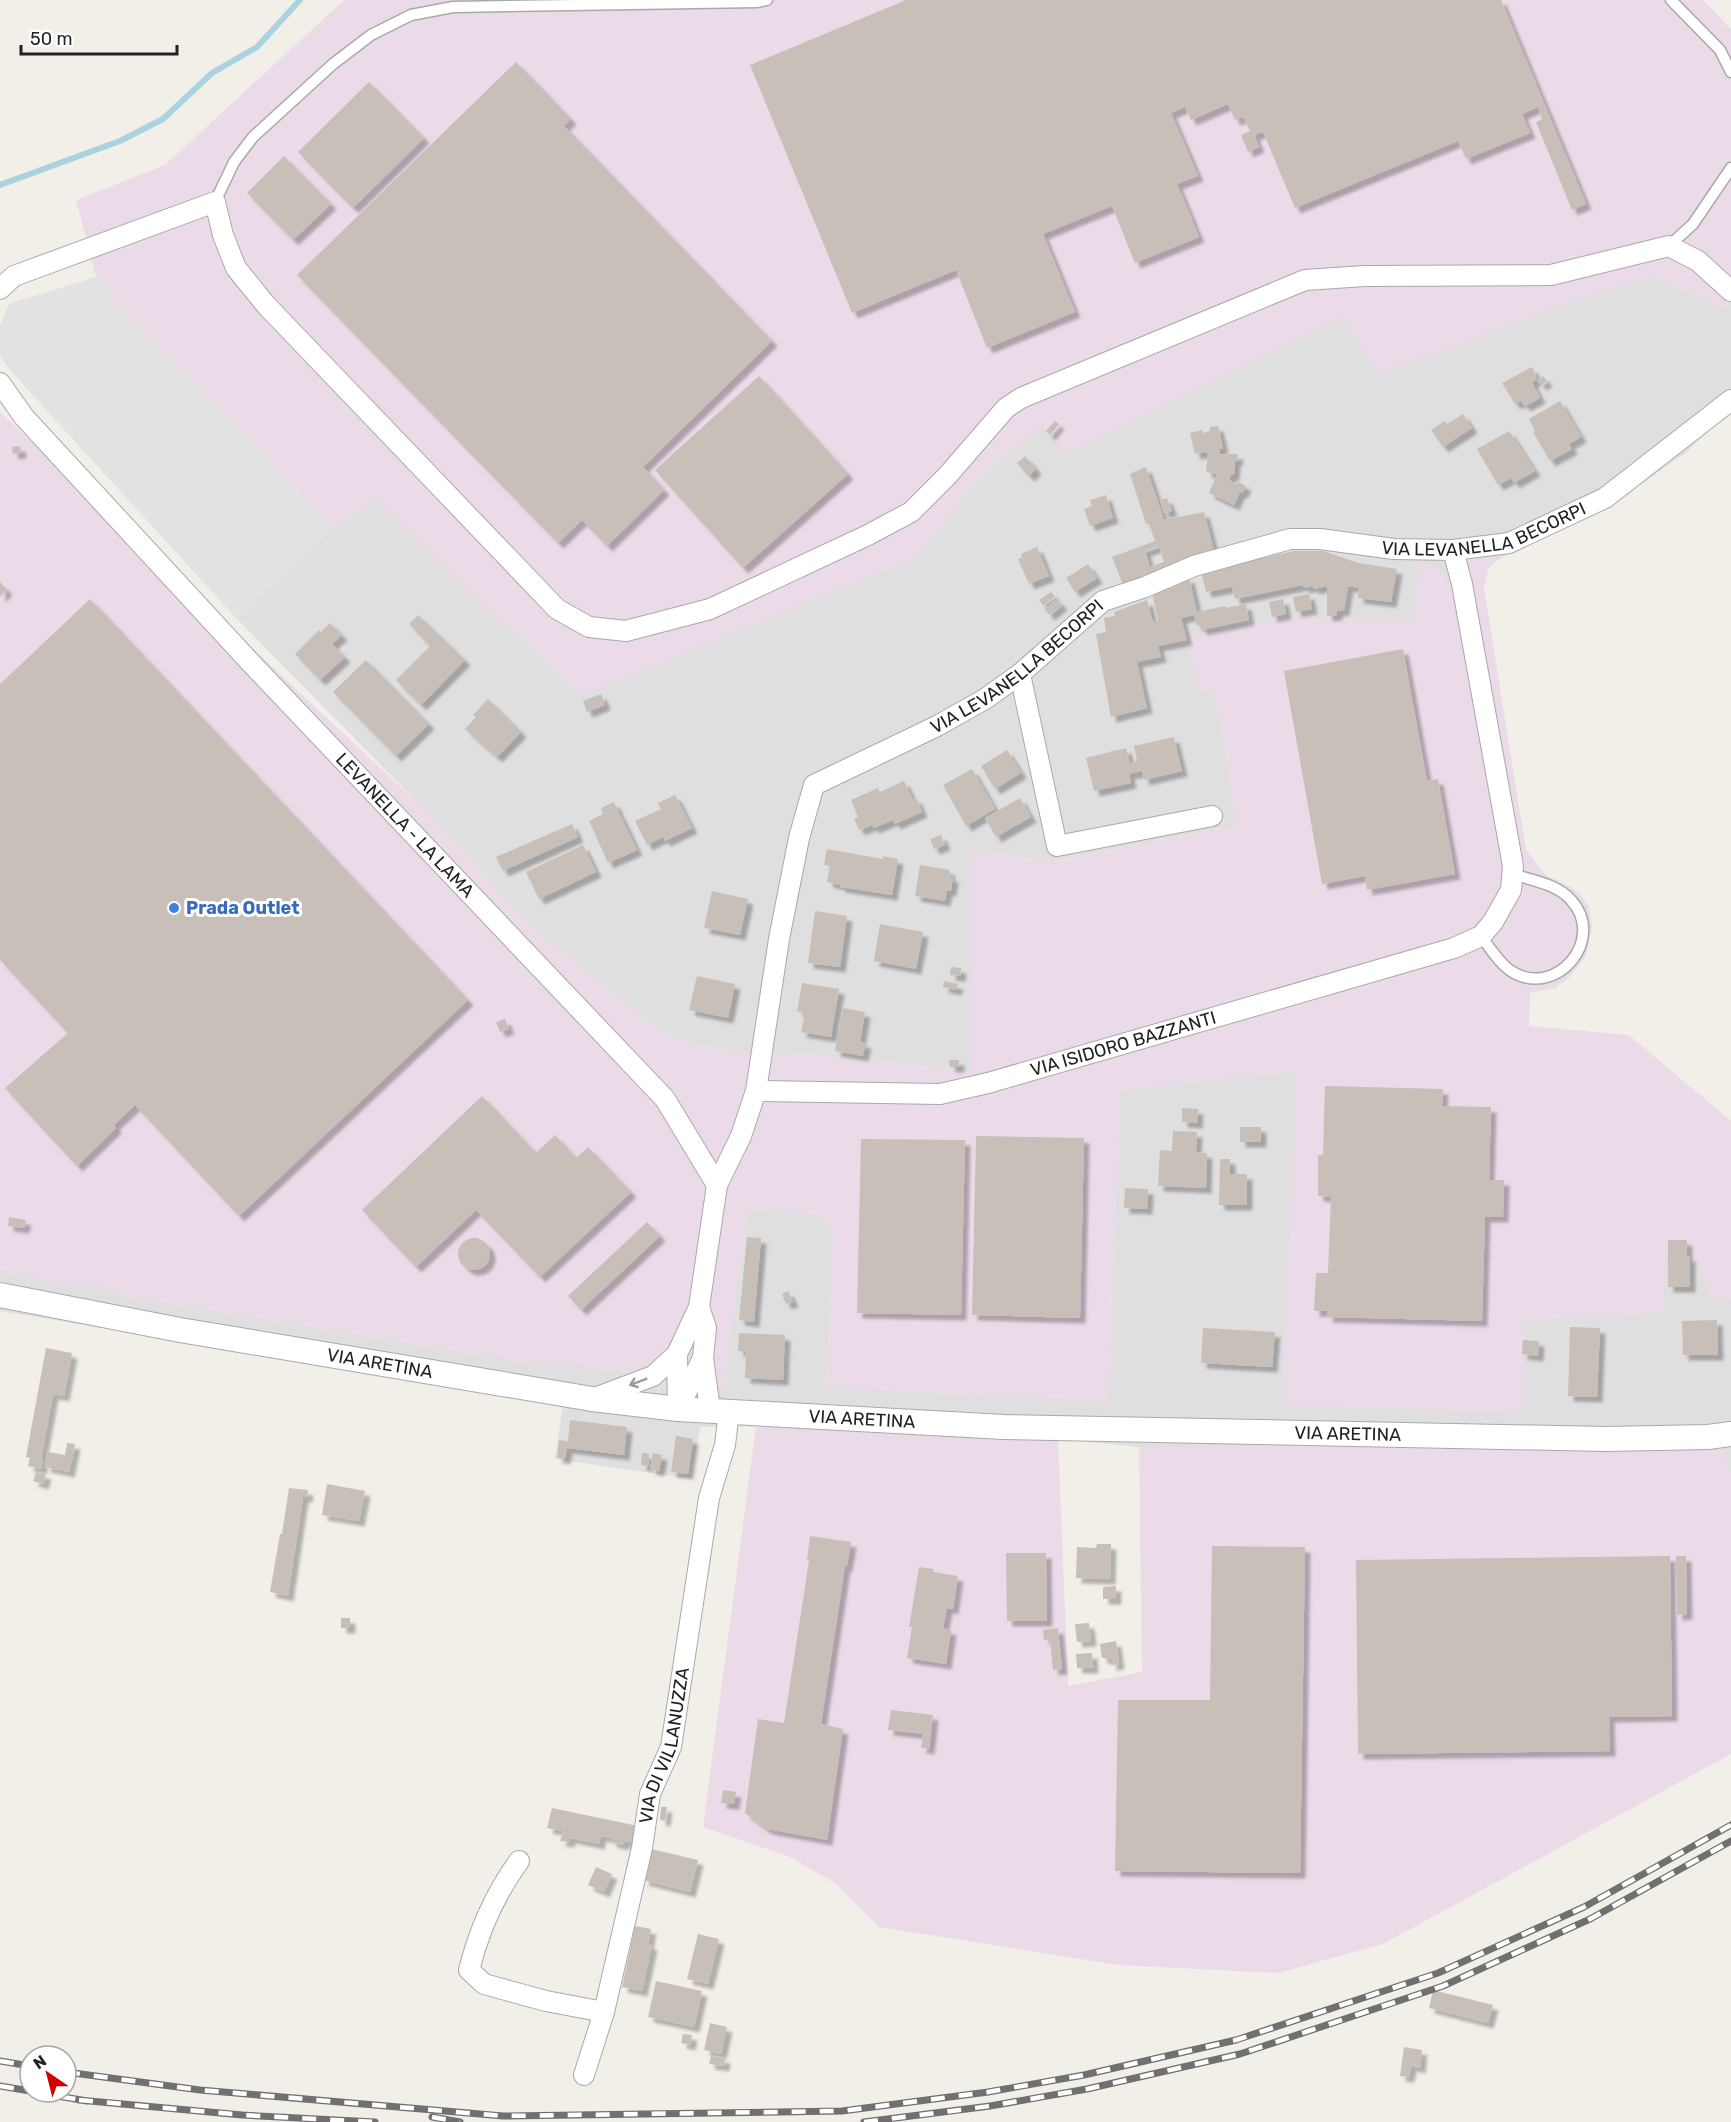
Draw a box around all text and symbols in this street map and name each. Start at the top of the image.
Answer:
scale bar [21,18,177,56]
text: 50 m [30,28,73,50]
street label: VIA LEVANELLA BECORPI [1380,498,1589,561]
street label: VIA LEVANELLA BECORPI [927,595,1108,739]
street label: LEVANELLA - LA LAMA [331,748,479,902]
place label: Prada Outlet [186,897,300,919]
marker: Prada Outlet [167,901,181,915]
street label: VIA ISIDORO BAZZANTI [1028,1007,1219,1081]
street label: VIA ARETINA [325,1344,434,1383]
one-way arrow [629,1377,647,1388]
street label: VIA ARETINA [808,1405,916,1433]
street label: VIA ARETINA [1294,1422,1401,1446]
street label: VIA DI VILLANUZZA [635,1666,694,1825]
north arrow [18,2044,78,2104]
text: N [30,2051,50,2073]

